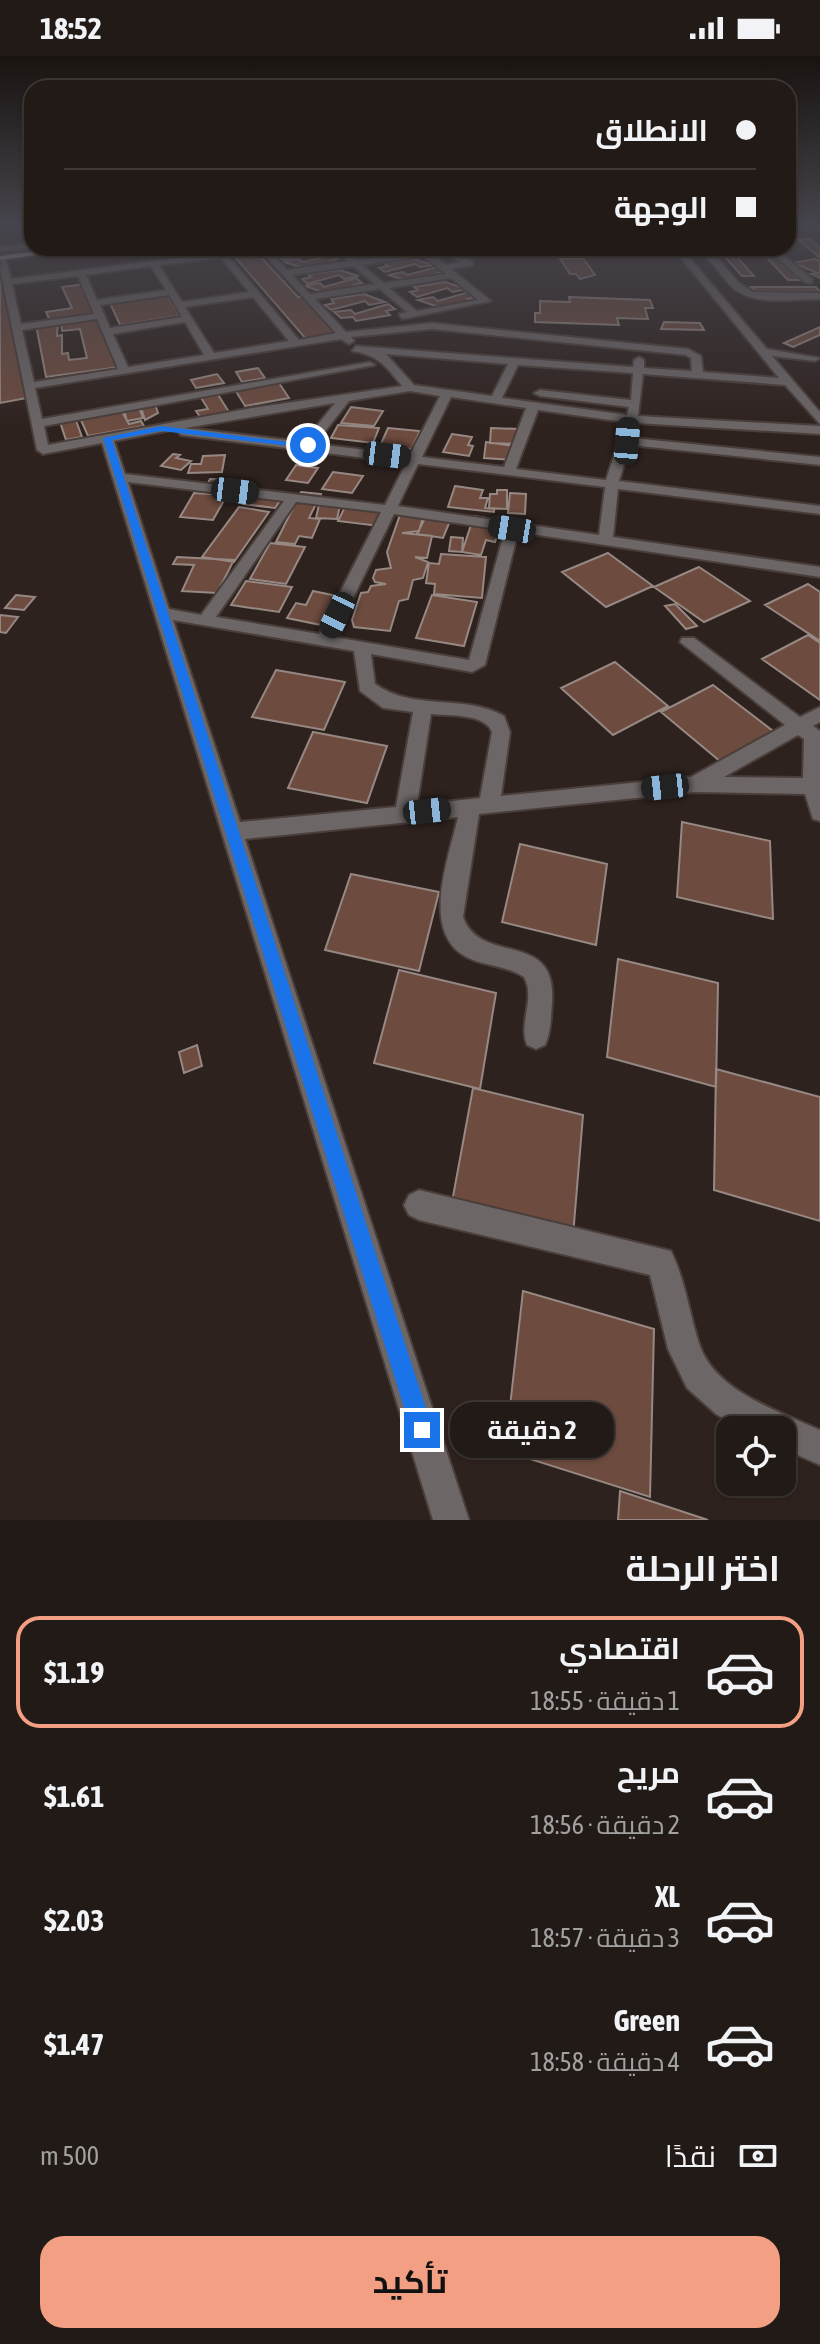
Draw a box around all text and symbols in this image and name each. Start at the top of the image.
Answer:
text: 18:52 [40,11,102,45]
text: الانطلاق [595,113,708,147]
text: الوجهة [614,190,708,224]
car [613,416,641,466]
route start [290,427,326,463]
car [362,440,412,470]
car [210,476,260,506]
car [486,513,538,545]
car [316,588,358,642]
car [640,773,690,801]
car [402,797,452,825]
callout: 2 دقيقة [450,1402,614,1458]
route end [404,1412,440,1448]
text: 2 دقيقة [487,1415,577,1445]
map controls [716,1416,796,1496]
button: locate [716,1416,796,1496]
text: اختر الرحلة [625,1547,780,1589]
text: اقتصادي [559,1631,680,1665]
icon: car [704,1636,776,1708]
text: $1.19 [44,1655,104,1689]
text: 1 دقيقة · 18:55 [530,1686,680,1716]
text: مريح [617,1755,680,1789]
icon: car [704,1760,776,1832]
text: $1.61 [44,1779,104,1813]
text: 2 دقيقة · 18:56 [530,1810,680,1840]
text: XL [655,1879,680,1913]
icon: car [704,1884,776,1956]
text: $2.03 [44,1903,104,1937]
text: 3 دقيقة · 18:57 [530,1923,680,1953]
text: Green [614,2003,680,2037]
icon: car [704,2008,776,2080]
text: $1.47 [44,2027,104,2061]
text: 4 دقيقة · 18:58 [530,2047,680,2077]
icon: cash [736,2134,780,2178]
text: نقدًا [665,2139,716,2173]
text: 500 m [40,2141,99,2171]
button: تأكيد [40,2236,780,2328]

